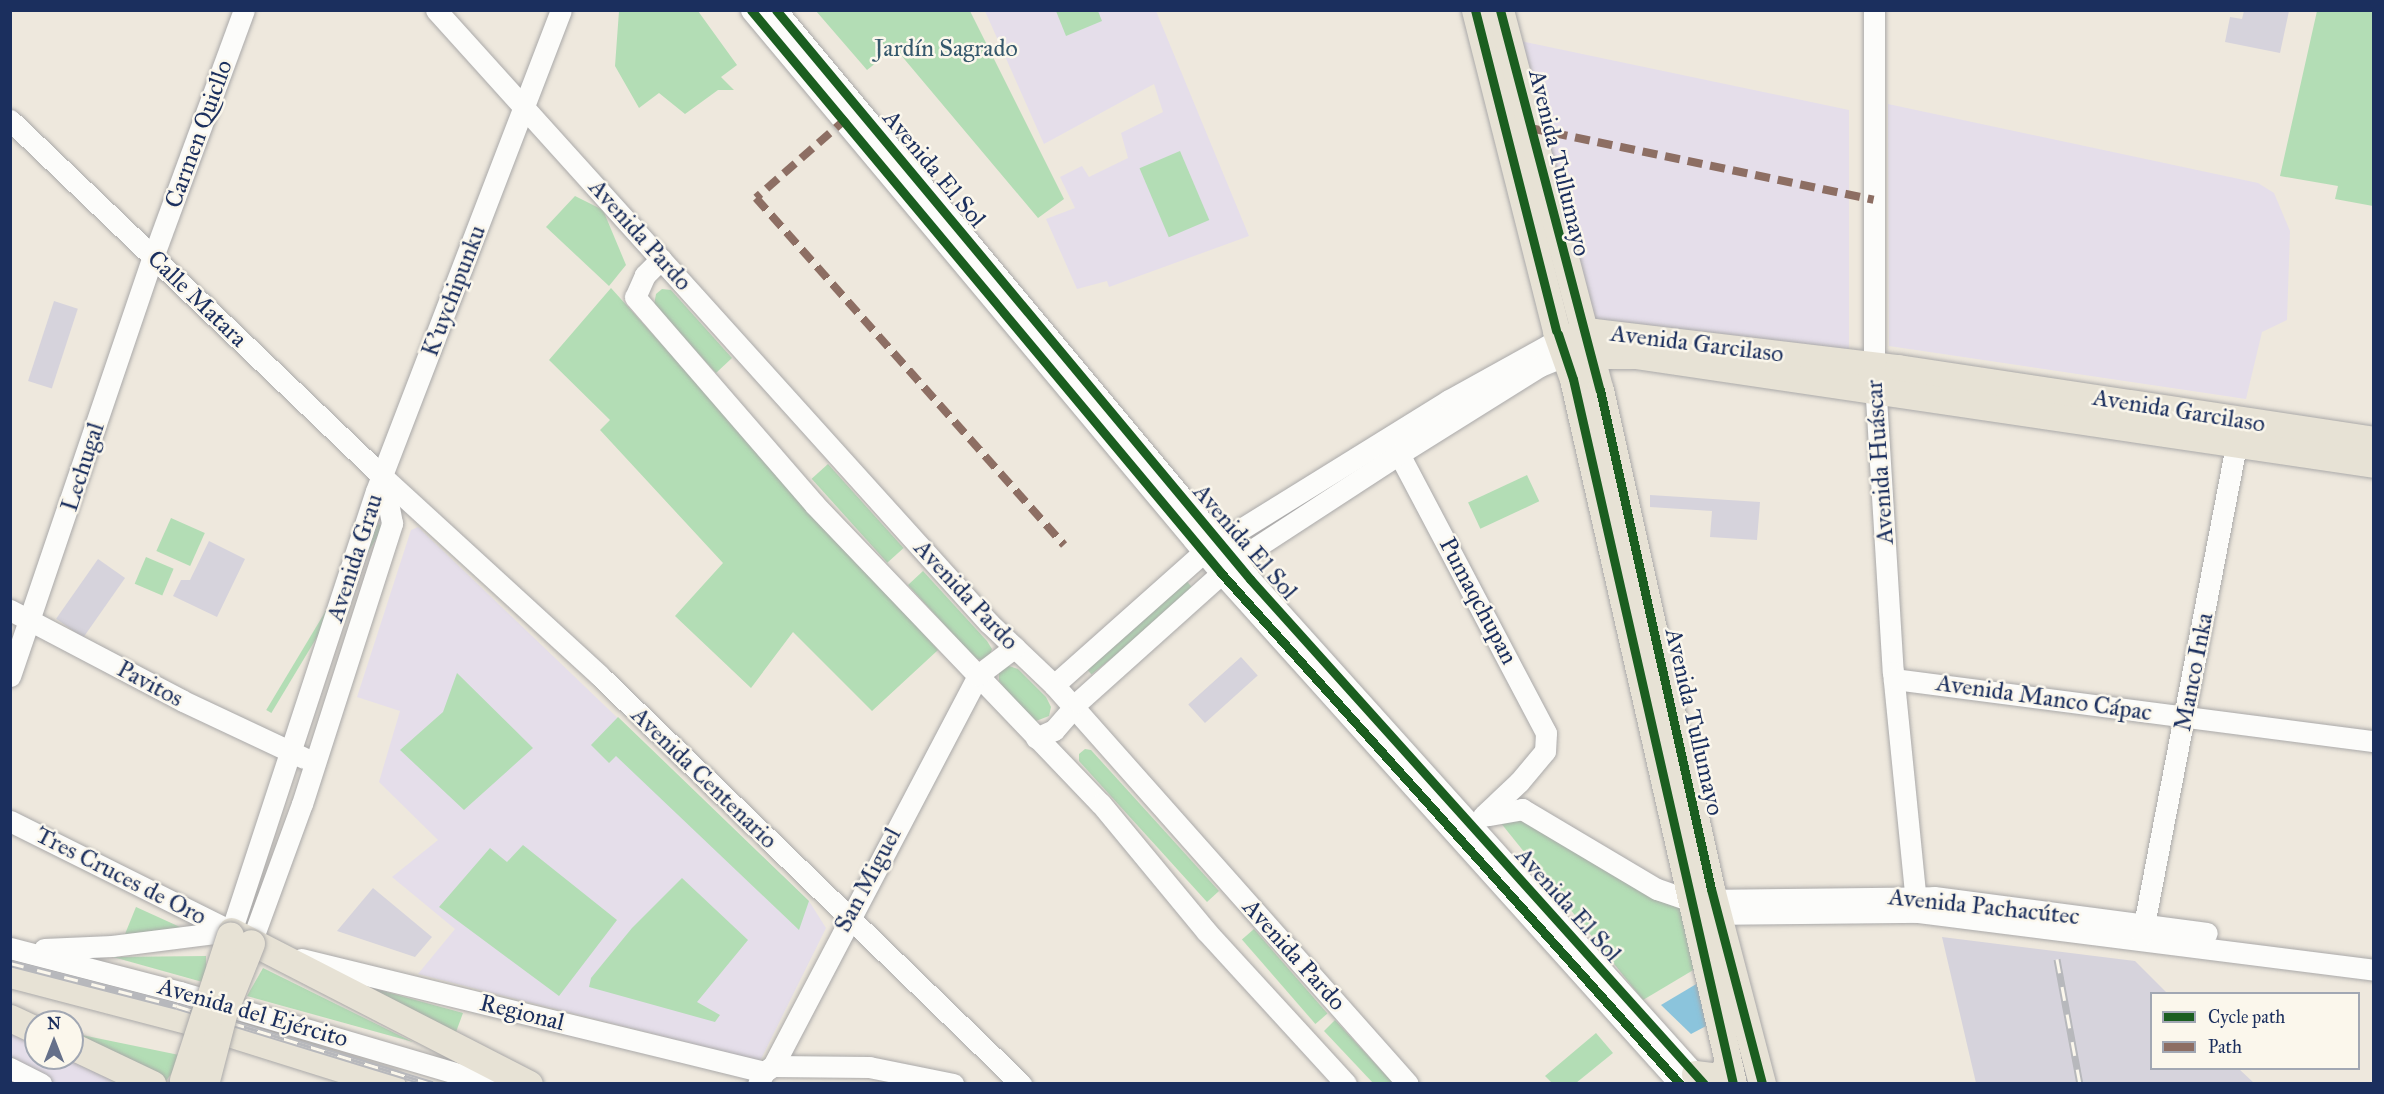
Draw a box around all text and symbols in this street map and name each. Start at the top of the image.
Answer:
park label: Jardín Sagrado [874,35,1018,63]
street label: Carmen Quicllo [159,56,239,212]
street label: Avenida Tullumayo [1522,67,1596,259]
street label: Avenida El Sol [876,104,992,234]
street label: Avenida Pardo [582,173,698,297]
street label: K'uychipunku [416,221,492,361]
street label: Calle Matara [141,244,253,354]
street label: Avenida Garcilaso [1609,319,1785,369]
street label: Avenida Huáscar [1860,379,1900,545]
street label: Avenida Garcilaso [2091,383,2267,439]
street label: Lechugal [55,419,111,515]
street label: Avenida El Sol [1187,478,1303,606]
street label: Avenida Grau [321,490,389,626]
street label: Pumaqchupan [1433,533,1523,669]
street label: Avenida Pardo [908,534,1024,656]
street label: Manco Inka [2168,610,2220,734]
street label: Avenida Tullumayo [1658,626,1730,818]
street label: Pavitos [112,655,188,713]
street label: Avenida Manco Cápac [1934,669,2154,727]
street label: Avenida Centenario [625,701,783,855]
street label: Tres Cruces de Oro [31,821,211,931]
street label: San Miguel [828,823,908,937]
street label: Avenida El Sol [1509,842,1627,968]
street label: Avenida Pachacútec [1887,883,2081,931]
street label: Avenida Pardo [1236,893,1352,1017]
street label: Avenida del Ejército [155,972,351,1054]
street label: Regional [477,989,567,1037]
legend [2150,992,2360,1070]
text: Cycle path [2208,1006,2285,1028]
north arrow [24,1010,84,1070]
text: N [47,1014,61,1033]
text: Path [2208,1036,2242,1058]

